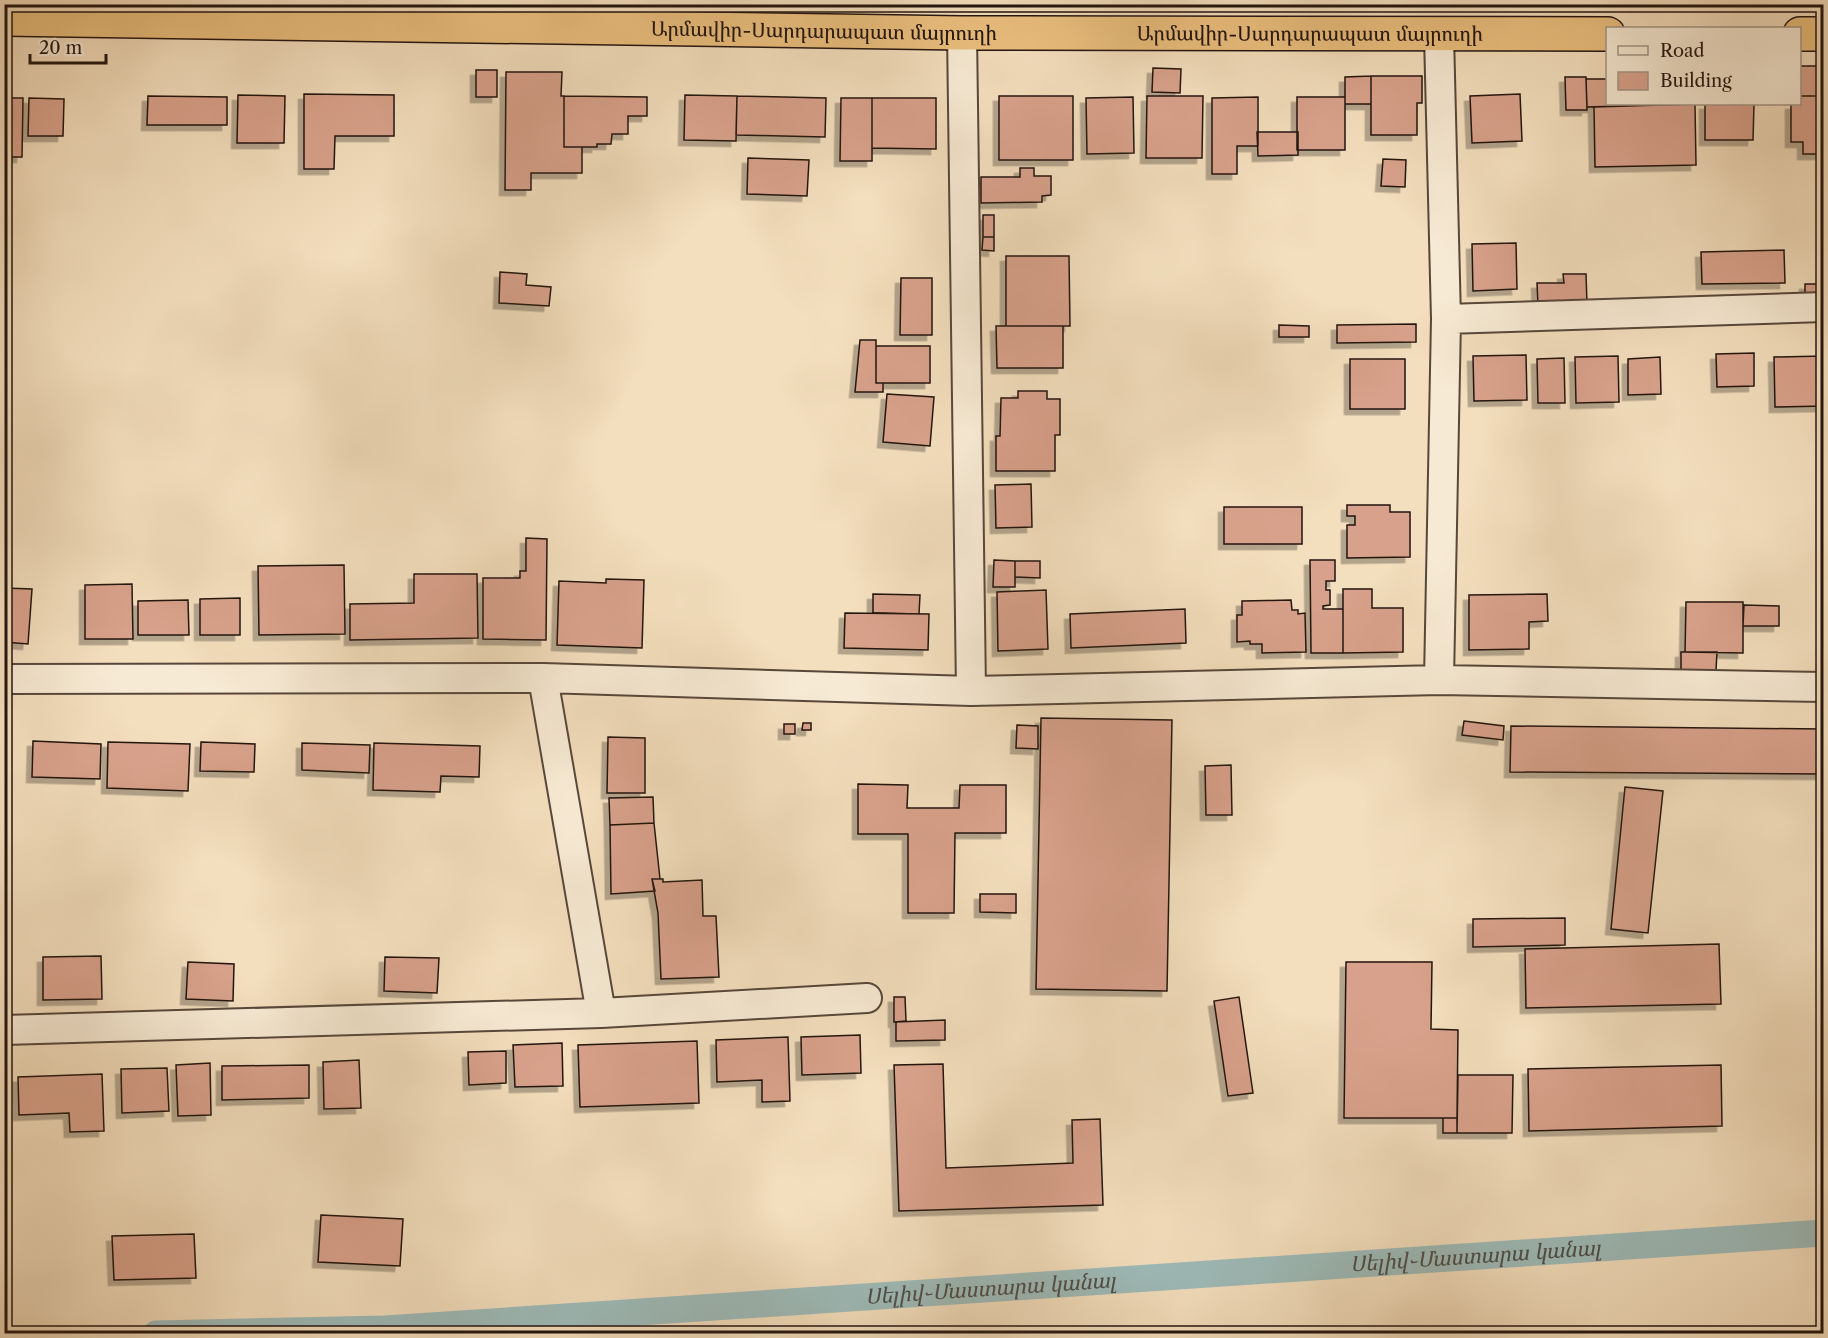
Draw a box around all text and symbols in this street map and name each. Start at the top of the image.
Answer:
street label: Արմավիր-Սարդարապատ մայրուղի [651,16,997,45]
street label: Արմավիր-Սարդարապատ մայրուղի [1137,21,1483,46]
scale bar [30,27,106,65]
legend [1606,27,1801,105]
text: 20 m [39,37,83,59]
text: Road [1660,40,1705,62]
text: Building [1660,70,1732,92]
water label: Սելիվ֊Մաստարա կանալ [1349,1235,1602,1277]
water label: Սելիվ֊Մաստարա կանալ [864,1267,1117,1309]

